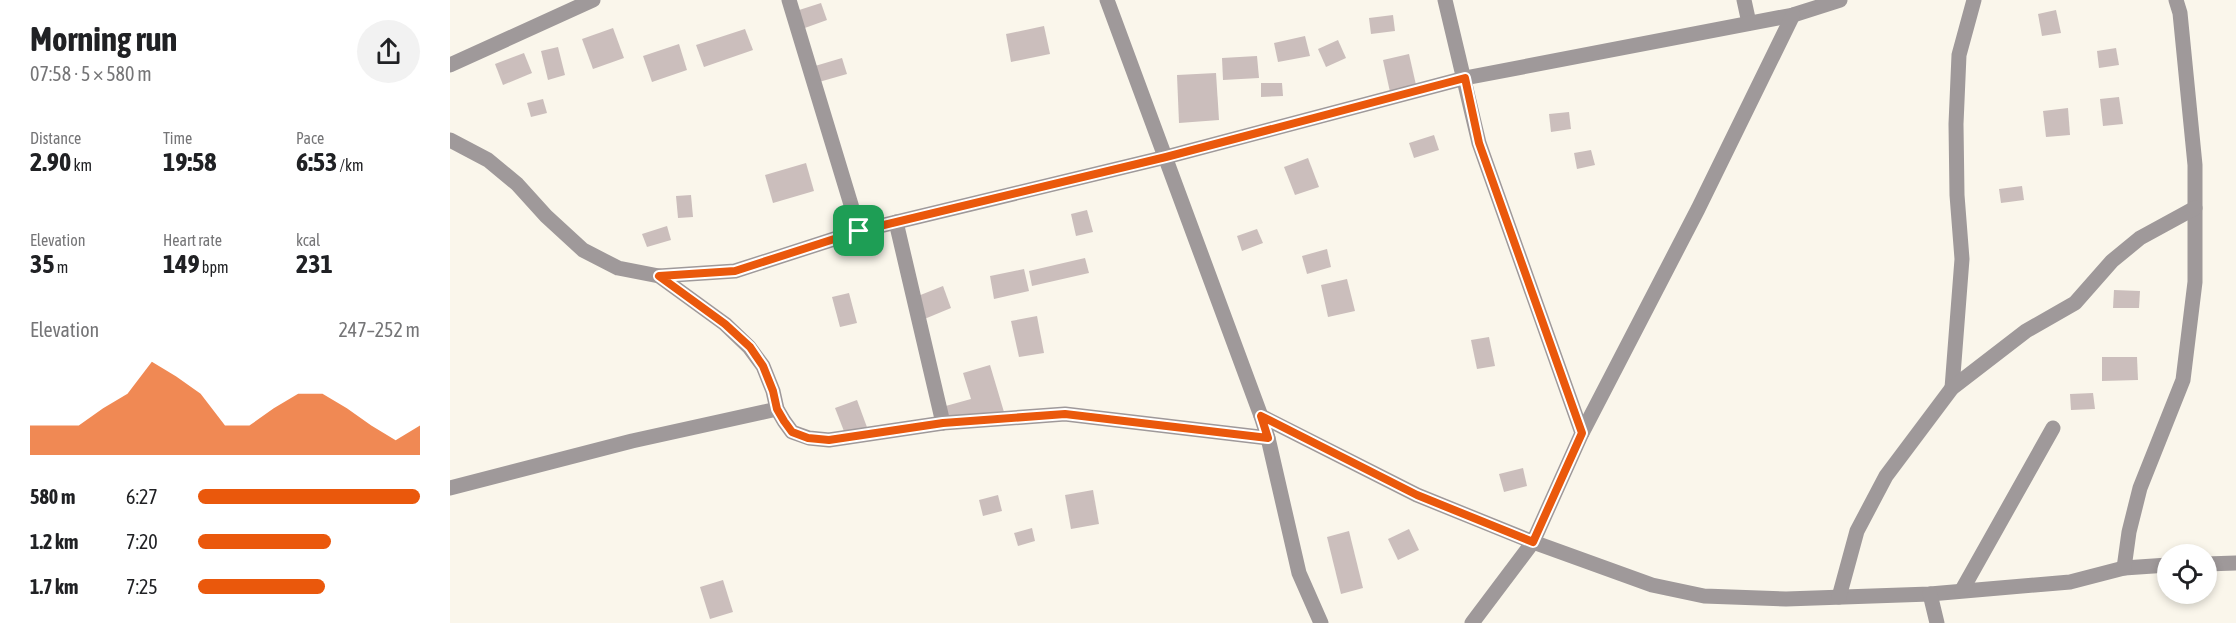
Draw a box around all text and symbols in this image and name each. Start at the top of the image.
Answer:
text: Morning run [30,20,177,58]
button: share [357,20,420,83]
text: 07:58 · 5 × 580 m [30,62,152,85]
text: Distance [30,129,81,147]
text: Time [163,129,192,147]
text: Pace [296,129,324,147]
text: 2.90 [30,147,71,177]
text: 19:58 [163,147,217,177]
text: 6:53 [296,147,337,177]
text: km [71,156,92,174]
text: /km [337,156,363,174]
pin [833,205,884,256]
icon: arrive [842,214,875,247]
text: Elevation [30,231,85,249]
text: Heart rate [163,231,222,249]
text: kcal [296,231,320,249]
text: 35 [30,249,54,279]
text: 149 [163,249,200,279]
text: 231 [296,249,333,279]
text: m [54,258,68,276]
text: bpm [200,258,229,276]
text: Elevation [30,318,99,341]
text: 247–252 m [338,318,420,341]
text: 580 m [30,485,75,508]
text: 6:27 [126,485,158,508]
text: 1.2 km [30,530,78,553]
text: 7:20 [126,530,158,553]
map controls [2157,544,2217,604]
button: locate [2157,544,2217,604]
text: 1.7 km [30,575,78,598]
text: 7:25 [126,575,158,598]

